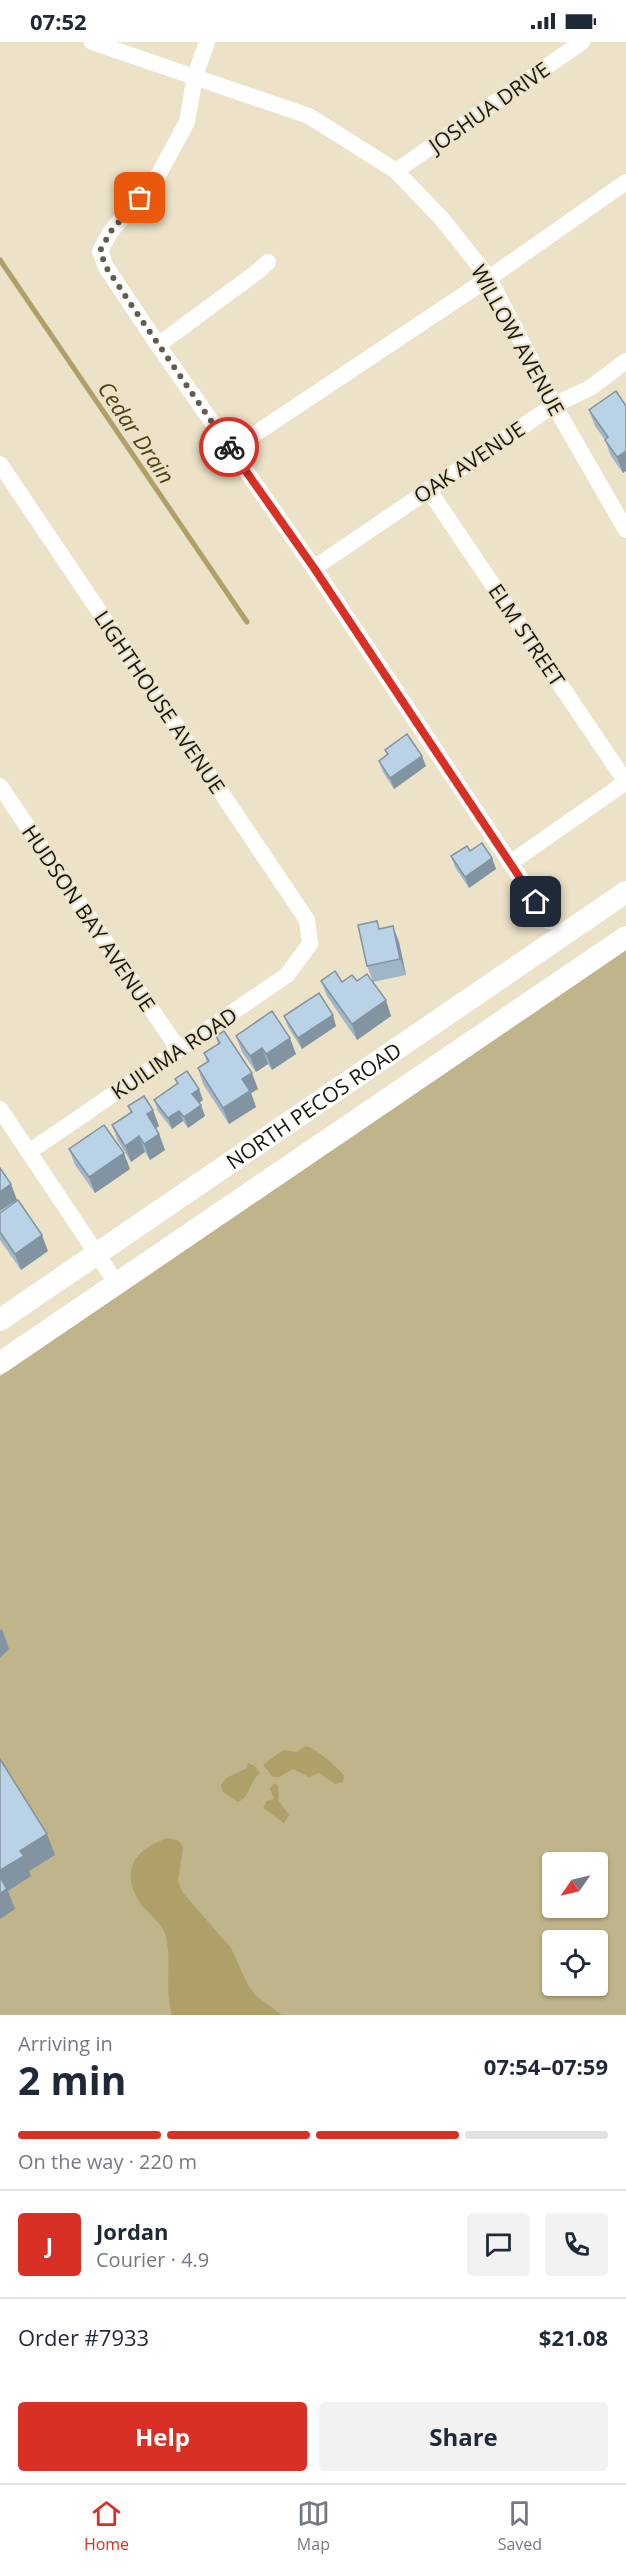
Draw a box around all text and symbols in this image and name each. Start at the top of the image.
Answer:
text: 07:52 [30,6,87,36]
street label: JOSHUA DRIVE [421,55,555,160]
pin [114,172,165,223]
icon: bag [123,181,156,214]
street label: WILLOW AVENUE [465,259,571,421]
water label: Cedar Drain [92,375,182,489]
street label: OAK AVENUE [408,415,530,509]
courier [199,417,259,477]
icon: bike [213,431,246,464]
street label: ELM STREET [482,578,572,692]
street label: LIGHTHOUSE AVENUE [88,605,232,799]
street label: HUDSON BAY AVENUE [16,819,162,1017]
pin [510,876,561,927]
icon: home [519,885,552,918]
street label: KUILIMA ROAD [106,1000,242,1106]
street label: NORTH PECOS ROAD [221,1036,407,1175]
north arrow [542,1852,608,1918]
map controls [542,1852,608,1996]
button: locate [542,1930,608,1996]
text: Arriving in [18,2030,113,2057]
text: 07:54–07:59 [484,2051,608,2081]
text: 2 min [18,2053,126,2106]
text: On the way · 220 m [18,2148,197,2175]
button: chat [467,2213,530,2276]
button: phone [545,2213,608,2276]
text: Jordan [96,2216,169,2246]
text: J [46,2229,53,2259]
text: Courier · 4.9 [96,2246,209,2273]
text: Order #7933 [18,2322,149,2352]
text: $21.08 [539,2322,608,2352]
button: Help [18,2402,307,2471]
button: Share [319,2402,608,2471]
tab: Home [84,2497,129,2555]
tab: Map [297,2497,330,2555]
tab: Saved [498,2497,542,2555]

